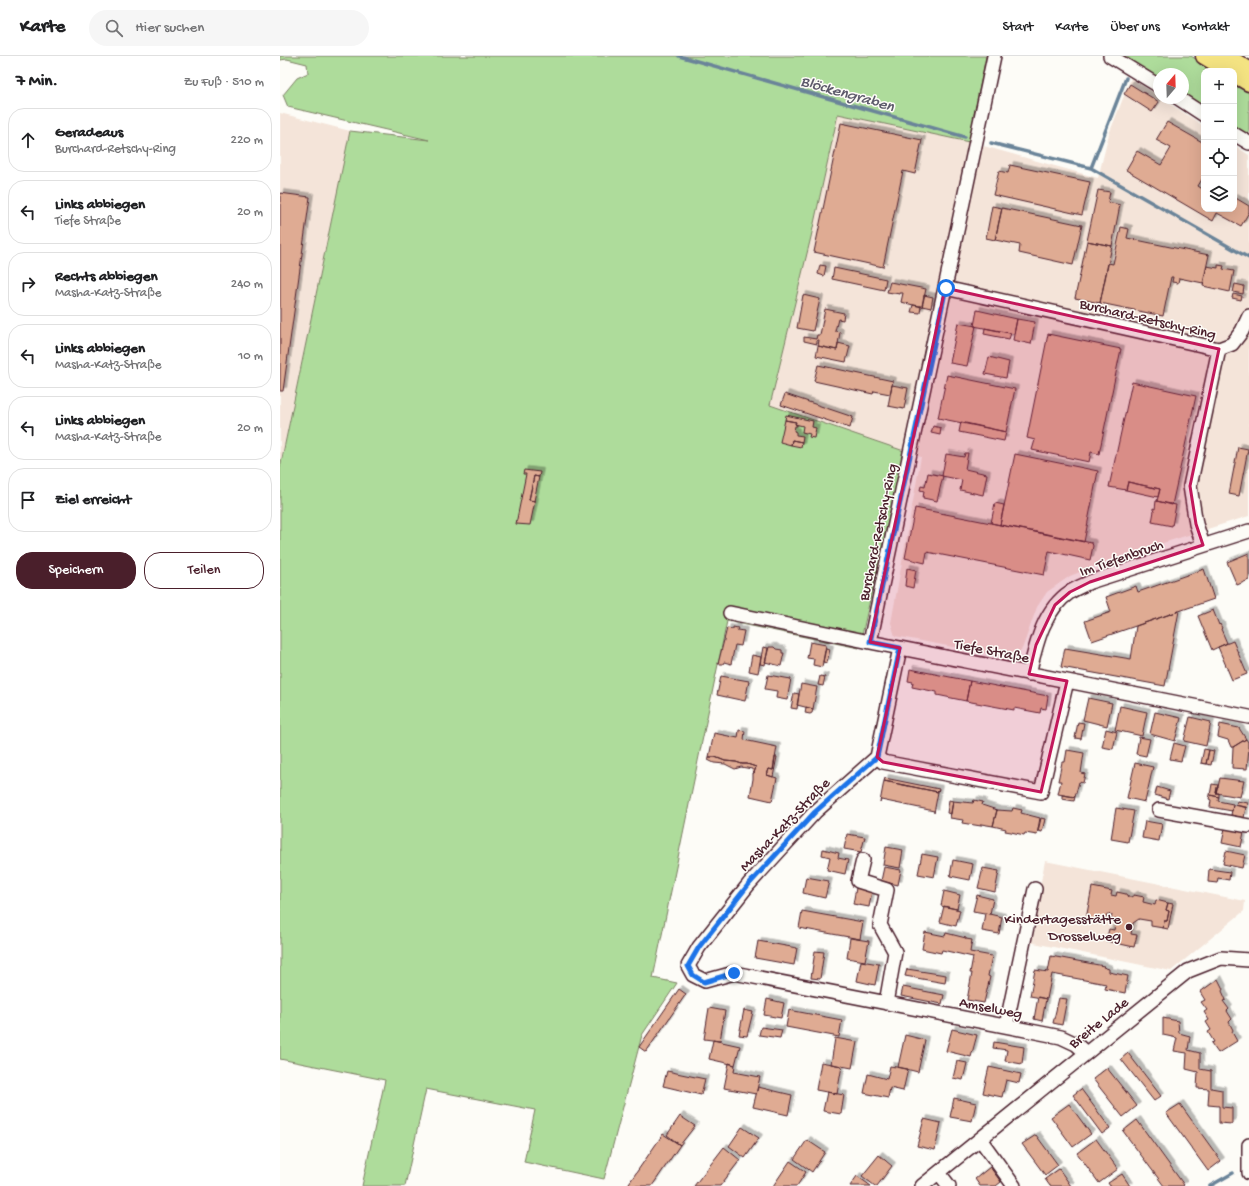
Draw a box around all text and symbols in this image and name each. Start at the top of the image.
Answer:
search box [89,10,369,46]
text: Karte [20,16,65,39]
icon: search [103,17,125,39]
text: Hier suchen [135,19,204,37]
text: Start [1003,19,1033,36]
text: Karte [1055,19,1089,36]
text: Über uns [1111,19,1160,36]
text: Kontakt [1182,19,1229,36]
north arrow [1153,68,1189,104]
map controls [1201,68,1237,212]
button: + [1201,68,1237,104]
text: 7 Min. [16,72,58,92]
water label: Blöckengraben [798,73,896,118]
text: Zu Fuß · 510 m [184,75,264,90]
button: − [1201,104,1237,140]
text: Geradeaus [55,124,123,142]
icon: ahead [17,129,39,151]
text: 220 m [231,133,263,148]
button: locate [1201,140,1237,176]
text: Burchard-Retschy-Ring [55,142,176,157]
button: layers [1201,176,1237,212]
text: Links abbiegen [55,196,145,214]
icon: left [17,201,39,223]
text: 20 m [237,205,263,220]
text: Tiefe Straße [55,214,121,229]
text: Rechts abbiegen [55,268,158,286]
icon: right [17,273,39,295]
text: 240 m [231,277,263,292]
route start [937,279,955,297]
text: Masha-Katz-Straße [55,286,162,301]
street label: Burchard-Retschy-Ring [1077,295,1218,344]
text: Links abbiegen [55,340,145,358]
icon: left [17,345,39,367]
text: 10 m [238,349,263,364]
text: Masha-Katz-Straße [55,358,162,373]
text: Links abbiegen [55,412,145,430]
icon: left [17,417,39,439]
text: 20 m [237,421,263,436]
text: Masha-Katz-Straße [55,430,162,445]
street label: Burchard-Retschy-Ring [855,462,902,604]
icon: arrive [17,489,39,511]
text: Ziel erreicht [55,491,131,509]
street label: Im Tiefenbruch [1077,536,1166,582]
button: Speichern [16,552,136,589]
button: Teilen [144,552,264,589]
street label: Tiefe Straße [952,636,1031,668]
street label: Masha-Katz-Straße [736,775,835,876]
place label: Kindertagesstätte Drosselweg [1004,911,1121,946]
marker: Kindertagesstätte Drosselweg [1124,922,1134,932]
route end [725,964,743,982]
street label: Amselweg [958,994,1024,1024]
street label: Breite Lade [1065,994,1133,1054]

